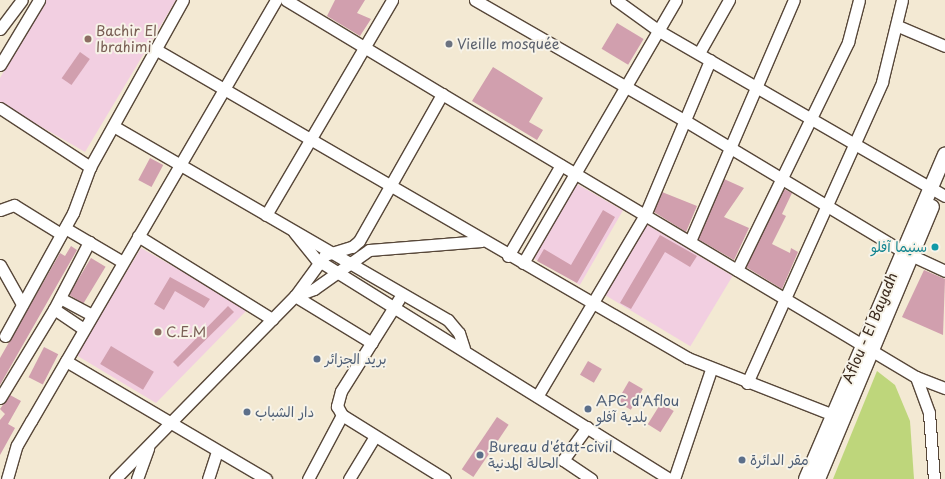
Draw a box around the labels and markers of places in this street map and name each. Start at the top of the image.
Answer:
place label: Bachir El Ibrahimi [96,23,157,56]
marker: Bachir El Ibrahimi [83,34,93,44]
place label: Vieille mosquée [457,36,560,52]
marker: Vieille mosquée [444,39,454,49]
place label: سنيما آفلو [871,239,927,255]
marker: سنيما آفلو [930,242,940,252]
place label: C.E.M [166,324,206,340]
marker: C.E.M [153,327,163,337]
place label: بريد الجزائر [325,351,387,367]
marker: بريد الجزائر [312,354,322,364]
place label: APC d'Aflou بلدية آفلو [596,393,678,426]
place label: دار الشباب [255,404,314,420]
marker: APC d'Aflou بلدية آفلو [583,404,593,414]
marker: دار الشباب [242,407,252,417]
place label: Bureau d'état-civil الحالة المدنية [488,439,613,472]
marker: Bureau d'état-civil الحالة المدنية [475,450,485,460]
place label: مقر الدائرة [750,452,809,468]
marker: مقر الدائرة [737,455,747,465]

